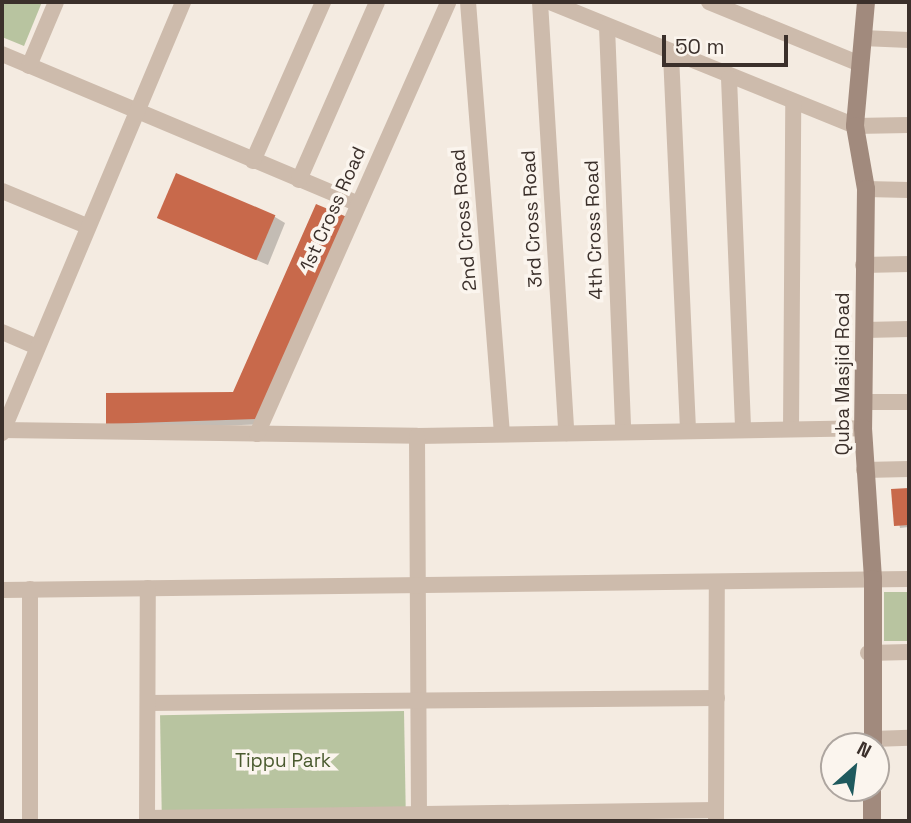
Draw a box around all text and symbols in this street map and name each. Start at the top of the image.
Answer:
scale bar [666,21,792,65]
text: 50 m [675,33,725,60]
street label: 1st Cross Road [295,143,371,275]
street label: 2nd Cross Road [446,148,482,292]
street label: 3rd Cross Road [517,150,547,288]
street label: 4th Cross Road [580,160,608,300]
street label: Quba Masjid Road [832,293,854,455]
north arrow [820,732,890,802]
text: N [853,736,876,764]
park label: Tippu Park [235,750,331,772]

